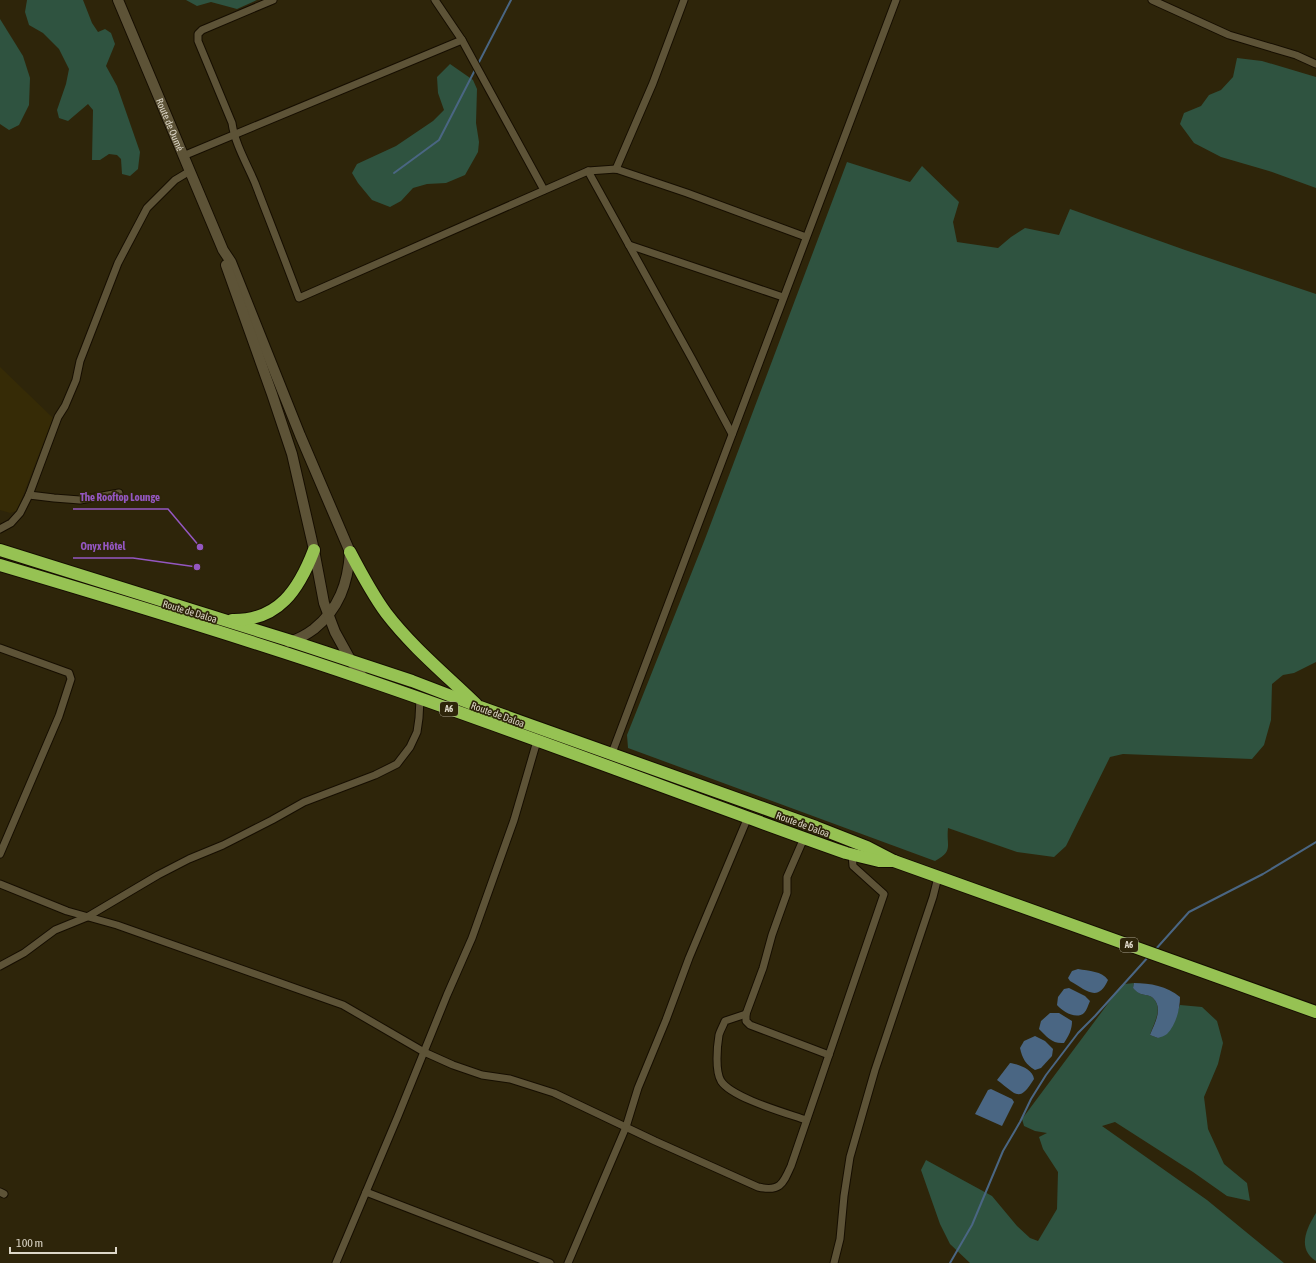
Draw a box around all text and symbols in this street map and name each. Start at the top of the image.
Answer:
street label: Route de Oumé [154,97,186,153]
callout: The Rooftop Lounge [73,486,168,509]
text: The Rooftop Lounge [80,491,160,503]
callout: Onyx Hôtel [73,535,133,558]
text: Onyx Hôtel [81,540,126,552]
street label: Route de Daloa [161,598,219,625]
street label: Route de Daloa [470,700,526,729]
road number: A6 [440,702,458,716]
street label: Route de Daloa [775,810,831,839]
road number: A6 [1120,938,1138,952]
scale bar [10,1229,116,1255]
text: 100 m [16,1236,43,1250]

